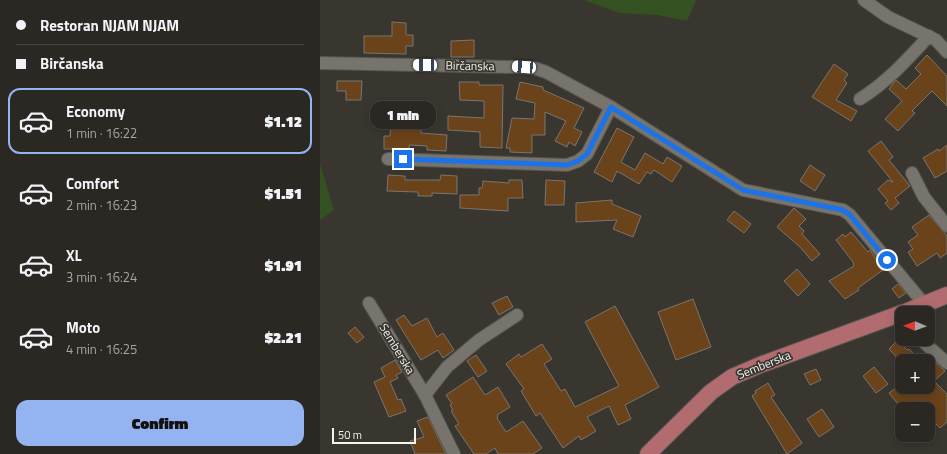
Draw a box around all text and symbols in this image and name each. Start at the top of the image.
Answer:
text: Restoran NJAM NJAM [40,14,179,37]
text: Birčanska [40,52,104,75]
street label: Birčanska [445,56,495,75]
car [413,59,437,71]
car [512,60,536,74]
text: Economy [66,100,125,123]
callout: 1 min [370,101,436,129]
icon: car [18,103,54,139]
text: 1 min [387,105,419,125]
text: $1.12 [265,110,302,133]
text: 1 min · 16:22 [66,123,137,143]
route end [394,150,412,168]
text: Comfort [66,172,119,195]
icon: car [18,175,54,211]
text: $1.51 [265,182,302,205]
text: 2 min · 16:23 [66,195,137,215]
text: XL [66,244,82,267]
icon: car [18,247,54,283]
route start [878,251,896,269]
text: $1.91 [265,254,302,277]
text: 3 min · 16:24 [66,267,137,287]
north arrow [895,306,935,346]
map controls [895,306,935,442]
text: Moto [66,316,100,339]
icon: car [18,319,54,355]
street label: Semberska [375,320,420,378]
text: $2.21 [265,326,302,349]
text: 4 min · 16:25 [66,339,137,359]
street label: Semberska [734,345,794,384]
button: + [895,354,935,394]
button: Confirm [16,400,304,446]
button: − [895,402,935,442]
scale bar [332,426,416,445]
text: 50 m [338,427,362,443]

